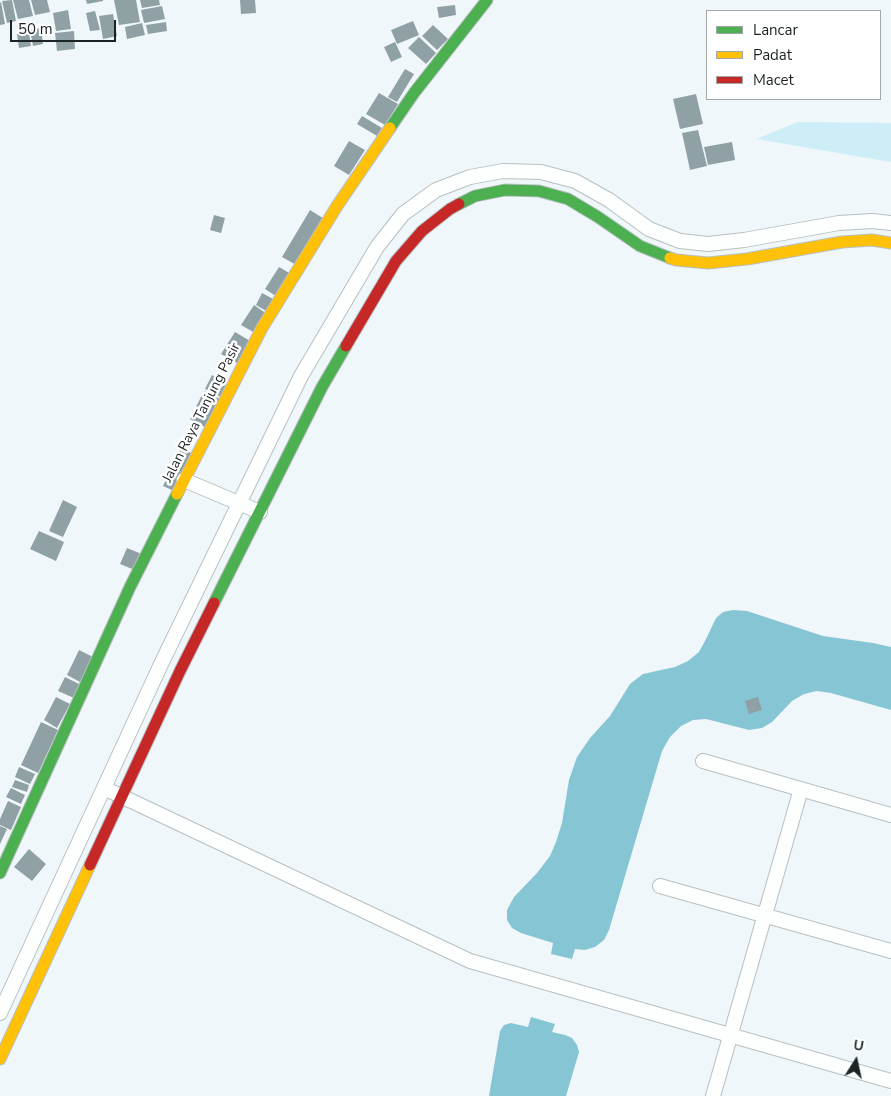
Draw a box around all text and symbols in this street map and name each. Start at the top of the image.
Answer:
scale bar [12,10,119,42]
legend [706,10,881,100]
text: 50 m [18,19,53,39]
text: Lancar [753,20,798,40]
text: Padat [753,45,792,65]
text: Macet [753,70,794,90]
street label: Jalan Raya Tanjung Pasir [159,340,245,486]
text: U [852,1035,865,1056]
north arrow [831,1036,881,1086]

